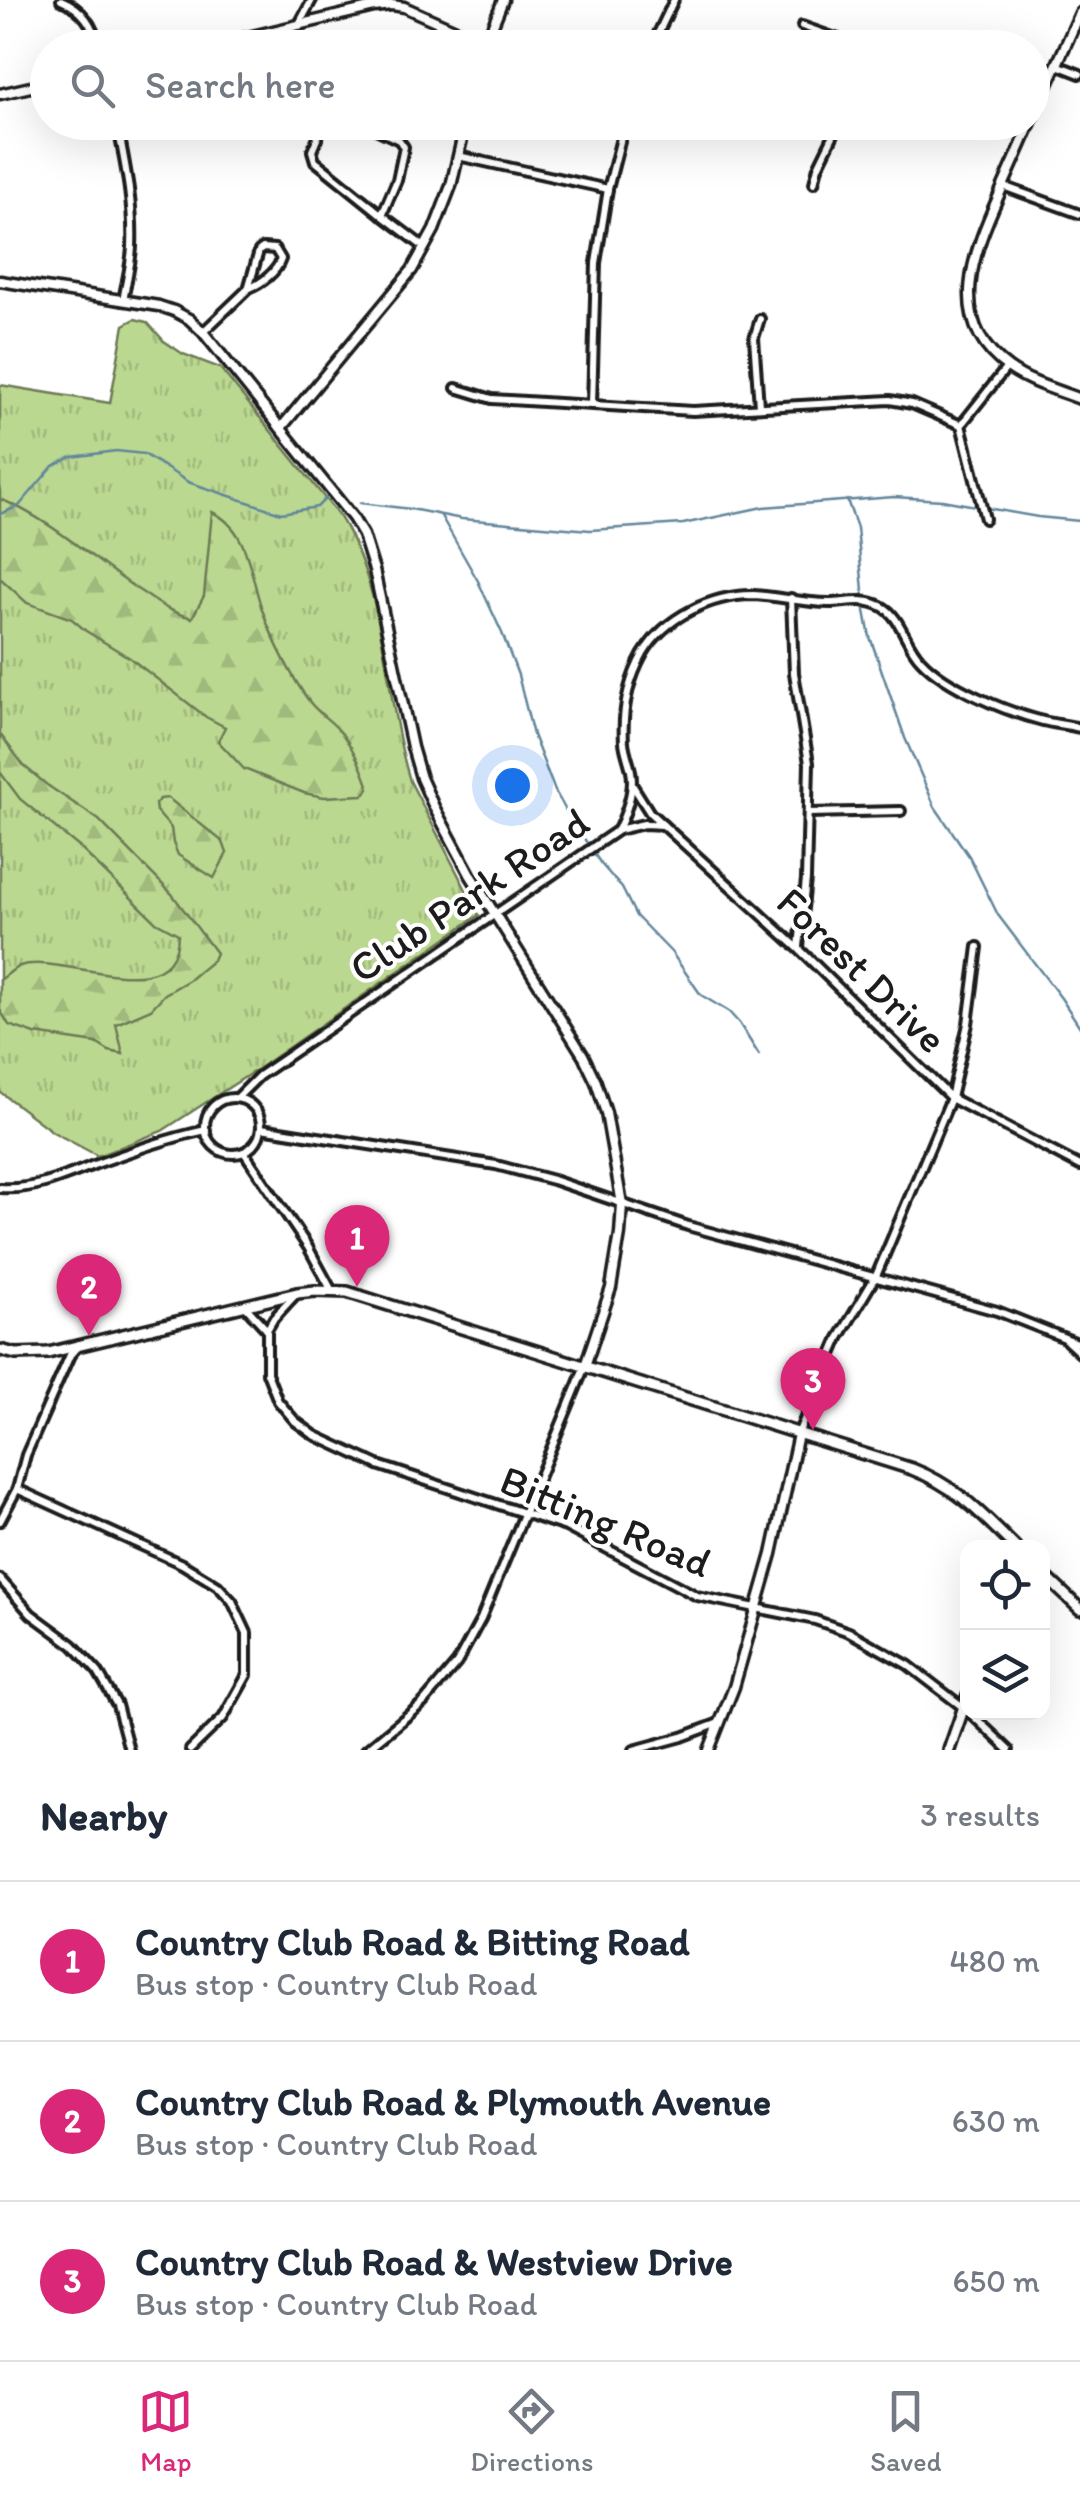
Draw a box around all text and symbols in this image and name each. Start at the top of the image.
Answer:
search box [30,30,1050,140]
icon: search [65,58,120,113]
text: Search here [145,62,336,108]
your location [487,760,538,811]
street label: Club Park Road [340,796,598,994]
street label: Forest Drive [766,876,958,1064]
pin: 1 [324,1204,390,1287]
pin: 2 [56,1254,122,1336]
pin: 3 [780,1348,846,1430]
street label: Bitting Road [493,1454,719,1588]
map controls [960,1540,1050,1720]
button: locate [960,1540,1050,1630]
button: layers [960,1630,1050,1720]
text: Nearby [40,1790,167,1841]
text: 3 results [920,1796,1040,1834]
text: Country Club Road & Bitting Road [135,1919,690,1965]
text: 1 [65,1942,80,1980]
text: 480 m [949,1942,1040,1980]
text: Bus stop · Country Club Road [135,1965,537,2003]
text: Country Club Road & Plymouth Avenue [135,2079,771,2125]
text: 2 [64,2102,81,2140]
text: 630 m [952,2102,1040,2140]
text: Bus stop · Country Club Road [135,2125,537,2163]
text: Country Club Road & Westview Drive [135,2239,733,2285]
text: 3 [64,2262,81,2300]
text: 650 m [952,2262,1040,2300]
text: Bus stop · Country Club Road [135,2285,537,2323]
tab: Map [138,2384,193,2478]
tab: Directions [470,2384,593,2478]
tab: Saved [870,2384,942,2478]

